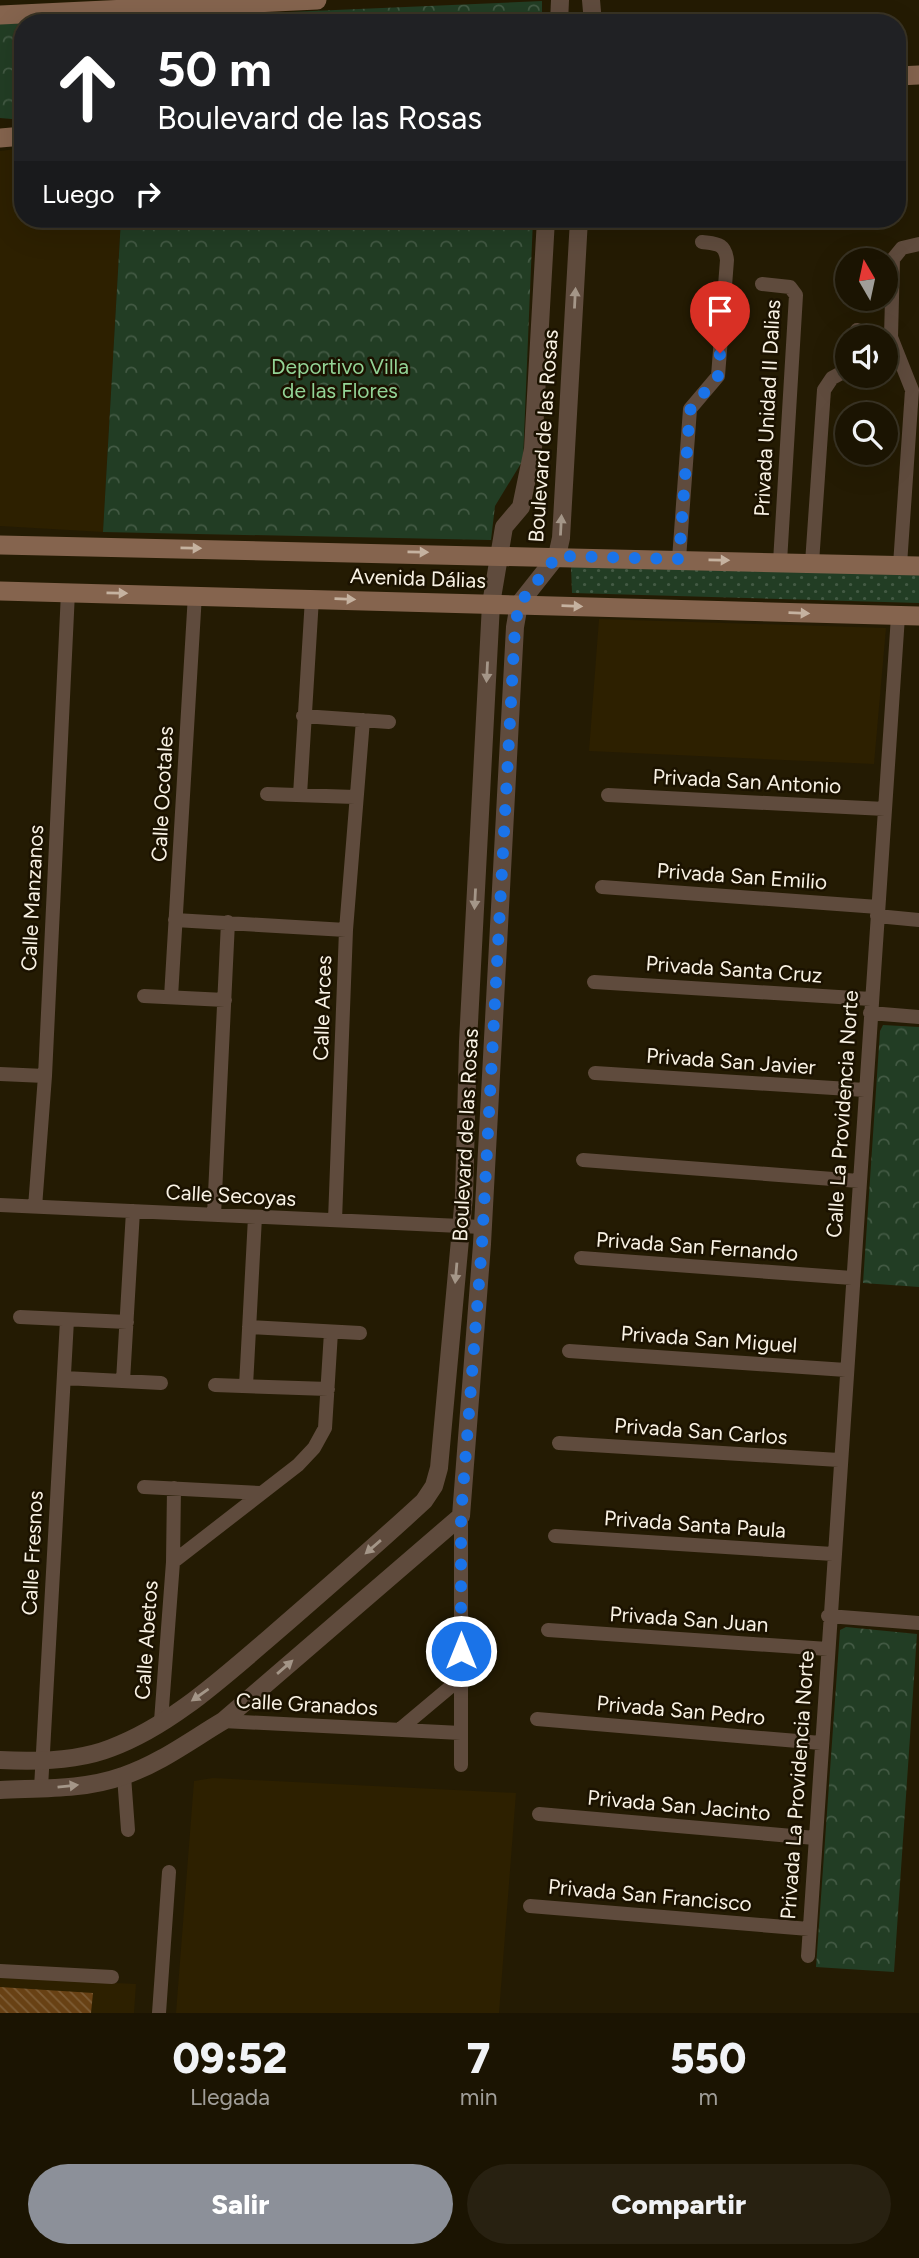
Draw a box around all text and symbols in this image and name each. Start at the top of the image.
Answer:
text: 50 m [157,39,272,98]
icon: ahead [42,42,133,133]
text: Boulevard de las Rosas [157,99,482,137]
icon: right [129,175,167,213]
text: Luego [42,178,115,210]
north arrow [835,248,898,312]
map controls [835,248,898,465]
pin [690,281,750,353]
one-way arrow [569,287,580,309]
icon: arrive [701,292,739,330]
street label: Privada Unidad II Dalias [749,299,785,517]
button: sound [835,325,898,388]
street label: Boulevard de las Rosas [523,329,563,543]
park label: Deportivo Villa de las Flores [271,354,409,403]
button: search [835,402,898,465]
one-way arrow [556,514,567,536]
one-way arrow [180,542,202,554]
one-way arrow [407,546,429,558]
one-way arrow [708,554,730,566]
street label: Avenida Dálias [350,563,486,593]
one-way arrow [106,587,128,599]
one-way arrow [334,593,356,604]
one-way arrow [561,600,583,611]
one-way arrow [789,607,811,618]
one-way arrow [482,661,493,683]
street label: Calle Ocotales [146,725,178,863]
street label: Privada San Antonio [652,764,842,798]
street label: Calle Manzanos [16,824,48,972]
street label: Privada San Emilio [656,858,828,894]
one-way arrow [470,888,481,910]
street label: Privada Santa Cruz [645,950,823,988]
street label: Calle Arces [308,955,336,1061]
street label: Calle La Providencia Norte [821,989,863,1239]
street label: Boulevard de las Rosas [447,1028,483,1242]
street label: Privada San Javier [645,1043,817,1079]
street label: Calle Secoyas [165,1179,297,1211]
street label: Privada San Fernando [595,1226,799,1266]
one-way arrow [450,1262,461,1284]
street label: Privada San Miguel [620,1320,798,1358]
street label: Privada San Carlos [613,1412,789,1450]
street label: Calle Fresnos [16,1490,48,1616]
street label: Privada Santa Paula [603,1505,787,1543]
one-way arrow [365,1539,382,1554]
street label: Calle Abetos [129,1579,163,1701]
street label: Privada San Juan [609,1601,769,1637]
position arrow [424,1614,498,1688]
street label: Privada La Providencia Norte [775,1650,819,1920]
one-way arrow [276,1660,293,1675]
one-way arrow [191,1687,209,1701]
street label: Calle Granados [235,1688,379,1720]
street label: Privada San Pedro [596,1690,766,1730]
one-way arrow [57,1781,79,1792]
street label: Privada San Jacinto [586,1785,772,1825]
street label: Privada San Francisco [547,1874,753,1916]
text: 09:52 [172,2033,287,2084]
text: 7 [467,2033,491,2084]
text: 550 [670,2033,747,2084]
text: Llegada [190,2083,270,2111]
text: min [460,2083,498,2111]
text: m [698,2083,718,2111]
button: Salir [28,2164,453,2244]
button: Compartir [467,2164,891,2244]

